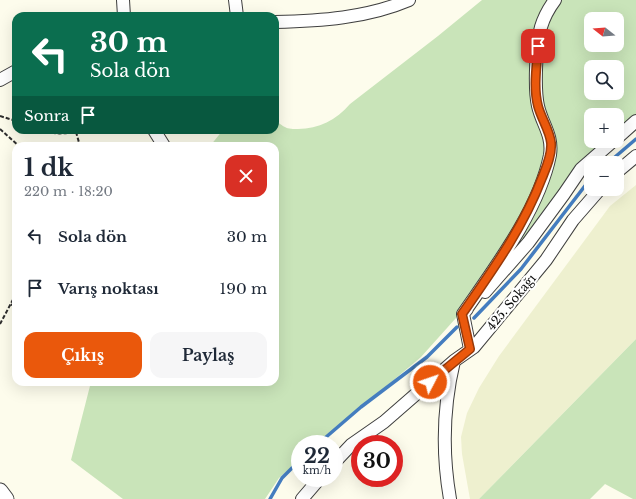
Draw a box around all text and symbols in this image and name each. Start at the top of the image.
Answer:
north arrow [584,12,624,52]
map controls [584,12,624,196]
text: 30 m [90,25,167,60]
icon: left [24,28,76,80]
pin [521,29,555,63]
icon: arrive [527,35,549,57]
text: Sola dön [90,60,171,82]
button: search [584,60,624,100]
icon: arrive [77,104,99,126]
text: Sonra [24,106,69,125]
button: + [584,108,624,148]
text: 1 dk [24,153,73,182]
button: close [225,155,267,197]
button: − [584,156,624,196]
text: 220 m · 18:20 [24,183,113,200]
icon: left [24,225,46,247]
text: Sola dön [58,227,127,246]
text: 30 m [227,227,267,246]
street label: 425. Sokağı [483,271,539,333]
icon: arrive [24,277,46,299]
text: Varış noktası [58,279,159,298]
text: 190 m [220,279,267,298]
button: Çıkış [24,332,142,378]
button: Paylaş [150,332,267,378]
position arrow [409,361,451,403]
speed limit sign: 30 [351,435,403,487]
text: 22 [304,444,330,468]
text: km/h [303,464,331,477]

